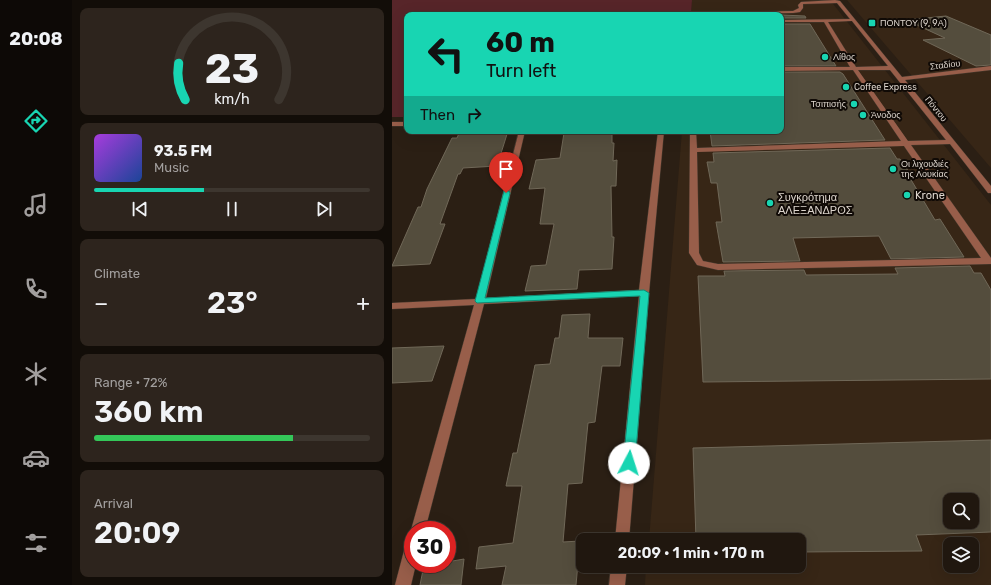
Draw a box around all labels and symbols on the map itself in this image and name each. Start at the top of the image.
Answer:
marker: ΠΟΝΤΟΥ (9, 9Α) [867,18,877,28]
place label: ΠΟΝΤΟΥ (9, 9Α) [880,18,947,28]
marker: Λίθος [820,52,830,62]
place label: Λίθος [833,52,856,62]
street label: Σταδίου [929,58,961,72]
marker: Coffee Express [841,82,851,92]
place label: Coffee Express [854,82,917,92]
street label: Πόντου [923,94,949,124]
place label: Τσιπισής [811,99,847,109]
marker: Τσιπισής [849,99,859,109]
marker: Άνοδος [858,110,868,120]
place label: Άνοδος [871,110,901,120]
pin [489,152,523,193]
place label: Οι λιχουδιές της Λουκίας [901,159,949,179]
marker: Οι λιχουδιές της Λουκίας [888,164,898,174]
place label: Krone [915,189,945,202]
marker: Krone [902,190,912,200]
place label: Συγκρότημα ΑΛΕΞΑΝΔΡΟΣ [778,191,853,217]
marker: Συγκρότημα ΑΛΕΞΑΝΔΡΟΣ [765,198,775,208]
position arrow [608,442,650,484]
speed limit sign: 30 [404,521,456,573]

